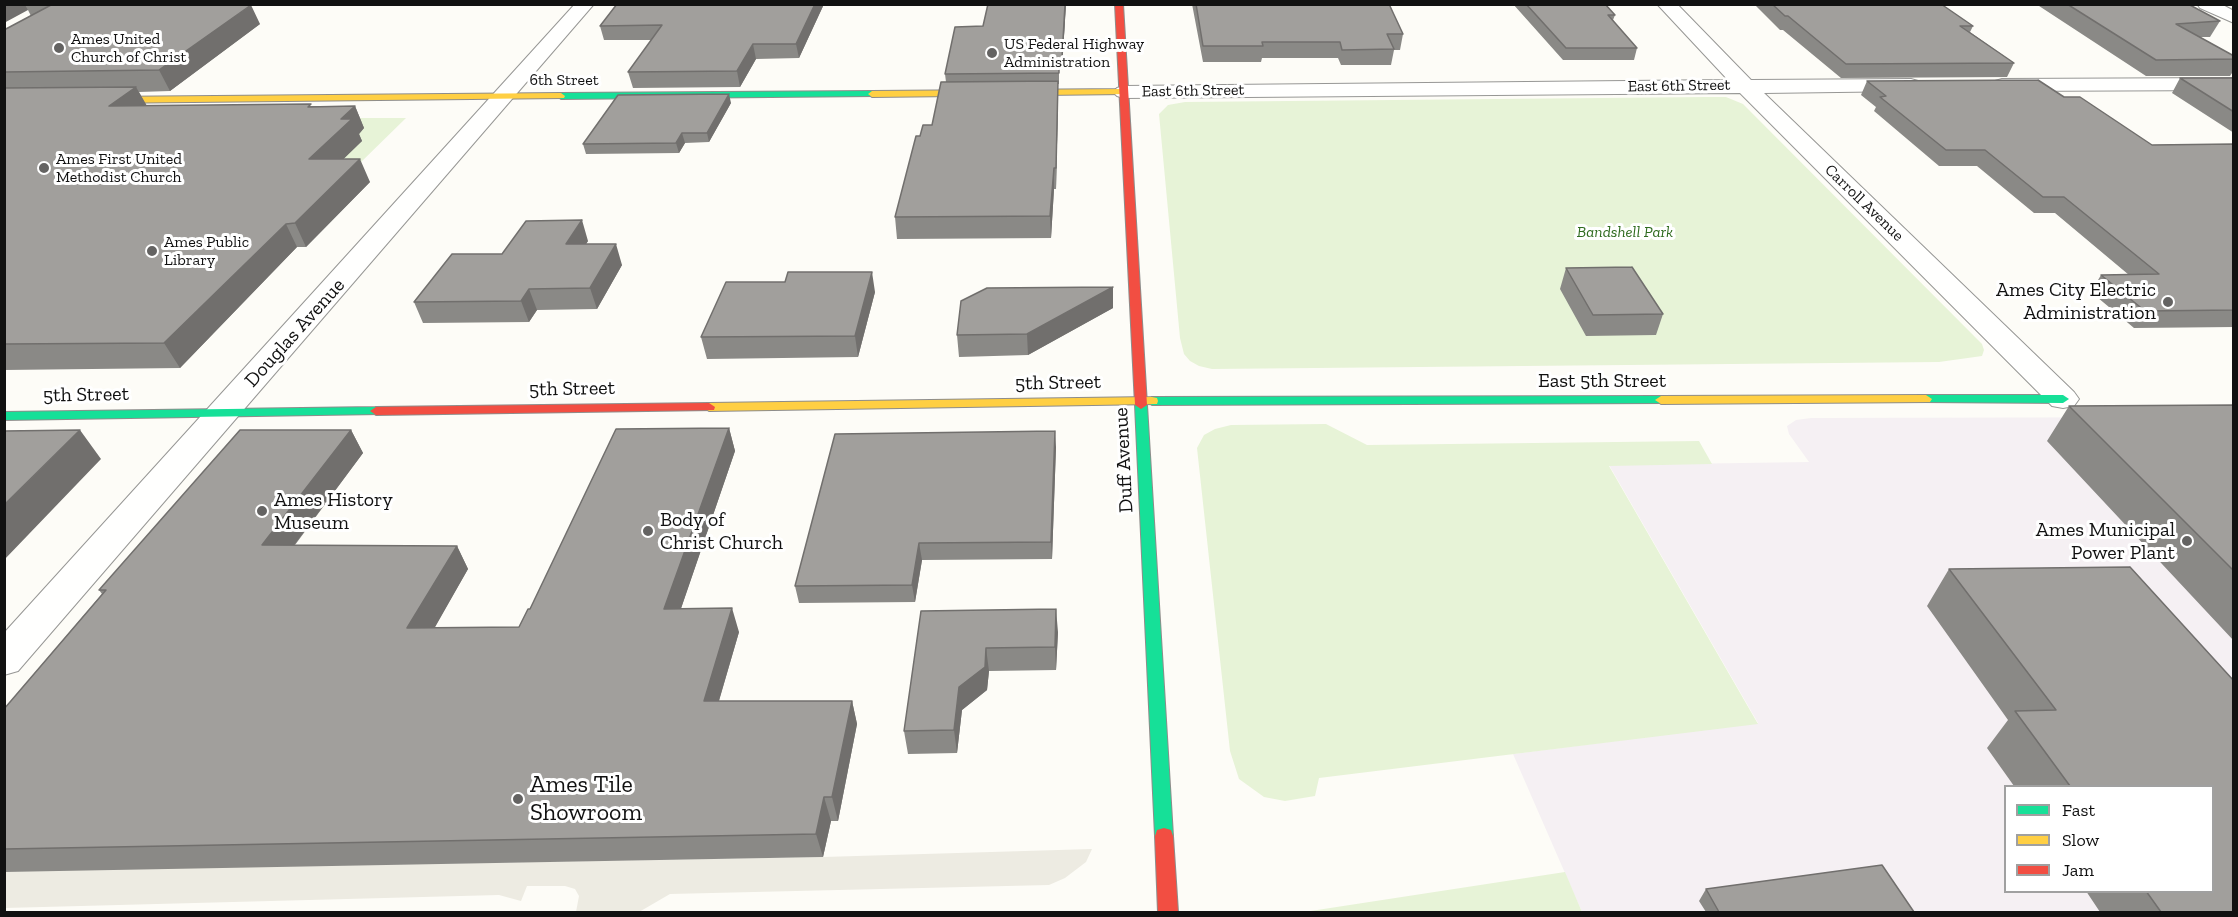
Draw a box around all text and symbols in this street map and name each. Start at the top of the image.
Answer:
place label: Ames United Church of Christ [71,29,186,67]
place label: US Federal Highway Administration [1004,34,1144,72]
marker: Ames United Church of Christ [52,41,66,55]
marker: US Federal Highway Administration [985,46,999,60]
street label: 6th Street [529,70,599,90]
street label: East 6th Street [1627,76,1731,96]
street label: East 6th Street [1141,81,1245,101]
place label: Ames First United Methodist Church [56,149,182,187]
street label: Carroll Avenue [1820,160,1908,246]
marker: Ames First United Methodist Church [37,161,51,175]
park label: Bandshell Park [1577,222,1673,242]
place label: Ames Public Library [164,232,249,270]
marker: Ames Public Library [145,244,159,258]
street label: Douglas Avenue [240,274,350,392]
place label: Ames City Electric Administration [1996,278,2156,325]
marker: Ames City Electric Administration [2161,295,2175,309]
street label: East 5th Street [1538,369,1666,393]
street label: 5th Street [1015,370,1101,396]
street label: 5th Street [529,376,615,402]
street label: 5th Street [43,382,129,408]
street label: Duff Avenue [1109,407,1139,513]
place label: Ames History Museum [274,488,393,535]
marker: Ames History Museum [255,504,269,518]
place label: Body of Christ Church [660,508,783,555]
place label: Ames Municipal Power Plant [2036,518,2175,565]
marker: Body of Christ Church [641,524,655,538]
marker: Ames Municipal Power Plant [2180,534,2194,548]
place label: Ames Tile Showroom [530,771,642,827]
legend [2004,785,2214,893]
marker: Ames Tile Showroom [511,792,525,806]
text: Fast [2062,799,2095,821]
text: Slow [2062,829,2099,851]
text: Jam [2062,859,2094,881]

